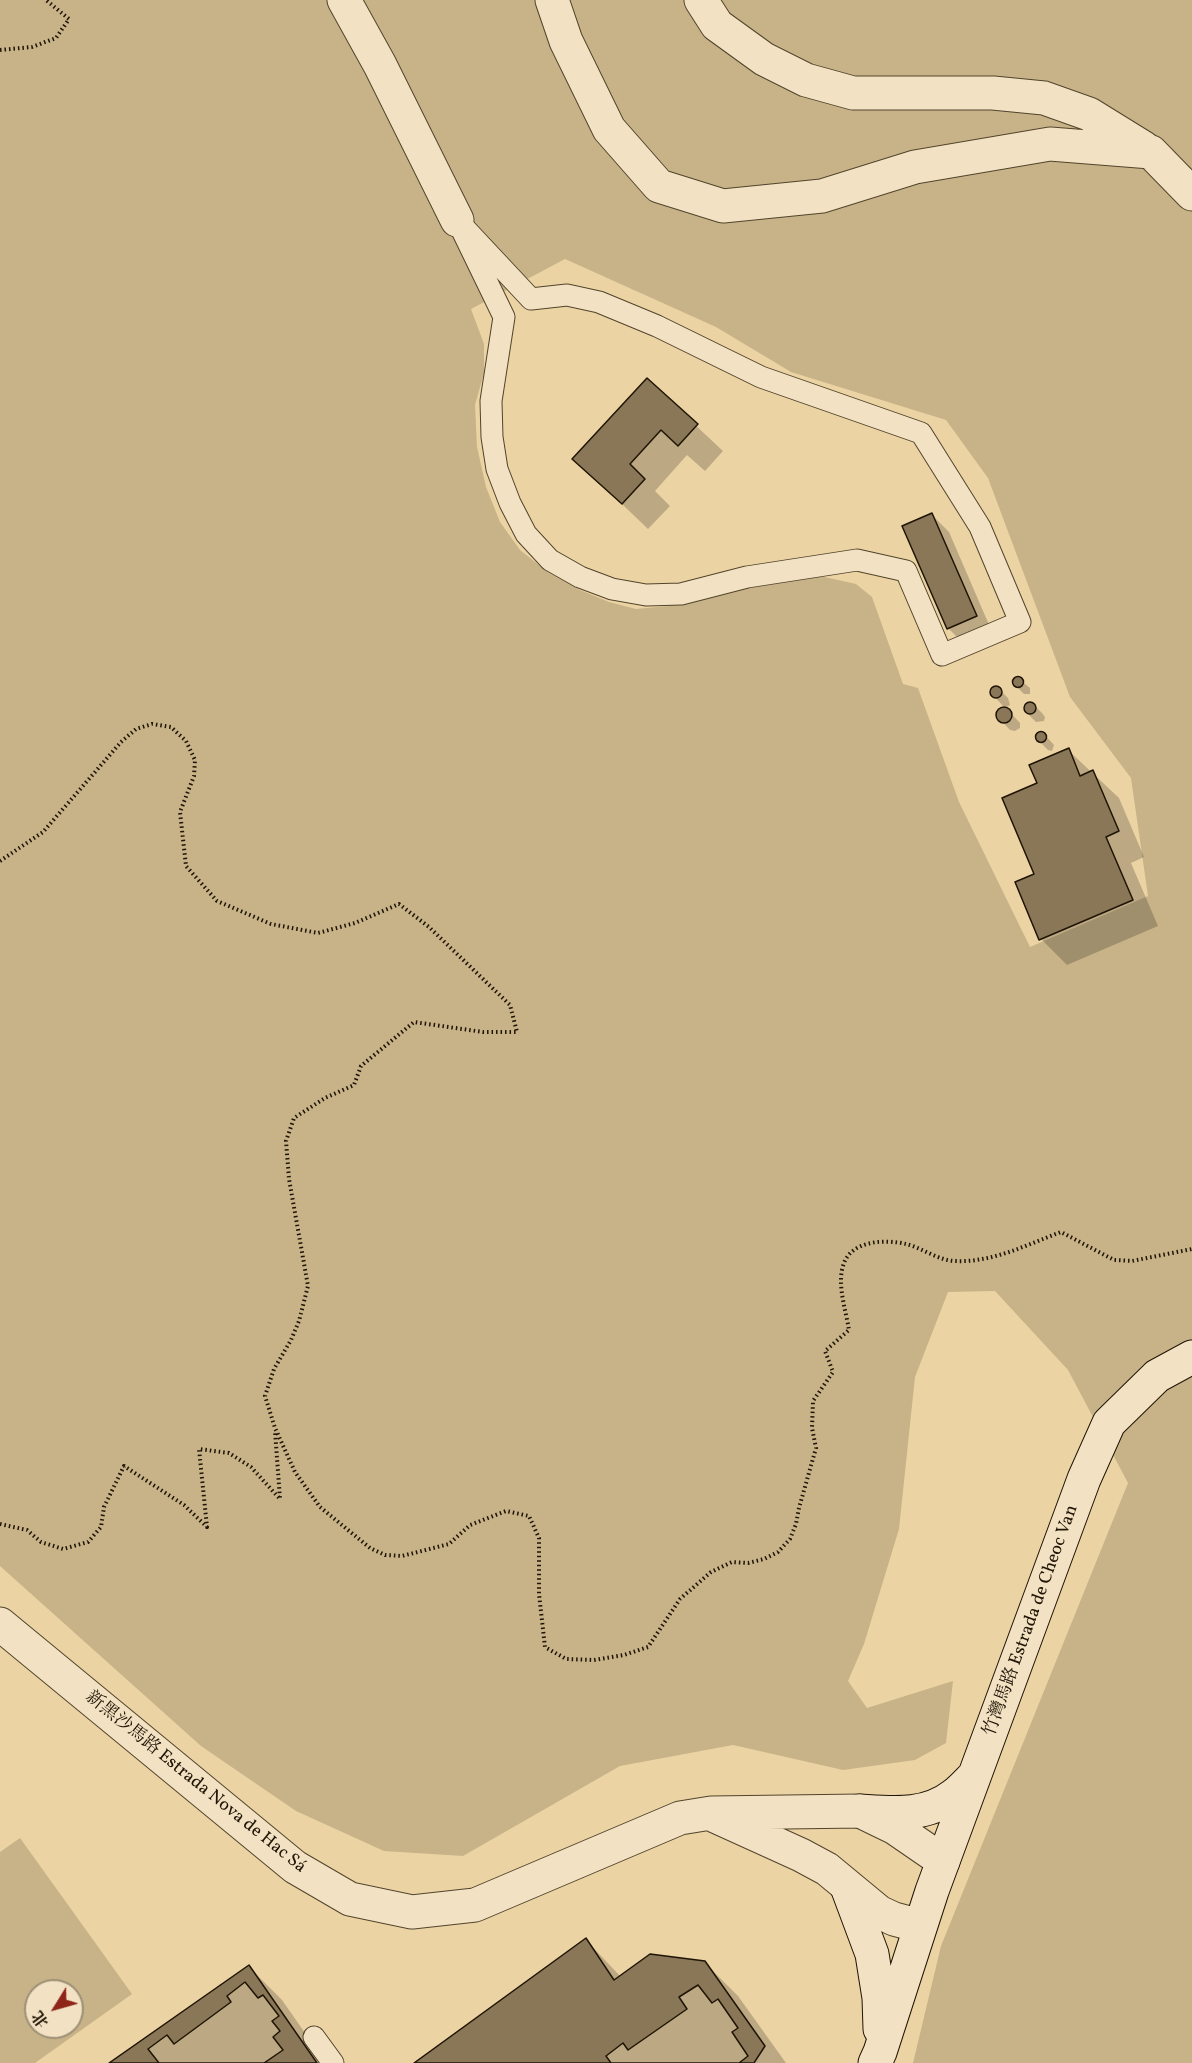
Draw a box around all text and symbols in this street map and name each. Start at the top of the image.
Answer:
street label: 竹灣馬路 Estrada de Cheoc Van [980,1502,1084,1740]
street label: 新黑沙馬路 Estrada Nova de Hac Sá [80,1687,310,1879]
north arrow [24,1979,84,2039]
text: 北 [28,2006,55,2032]

